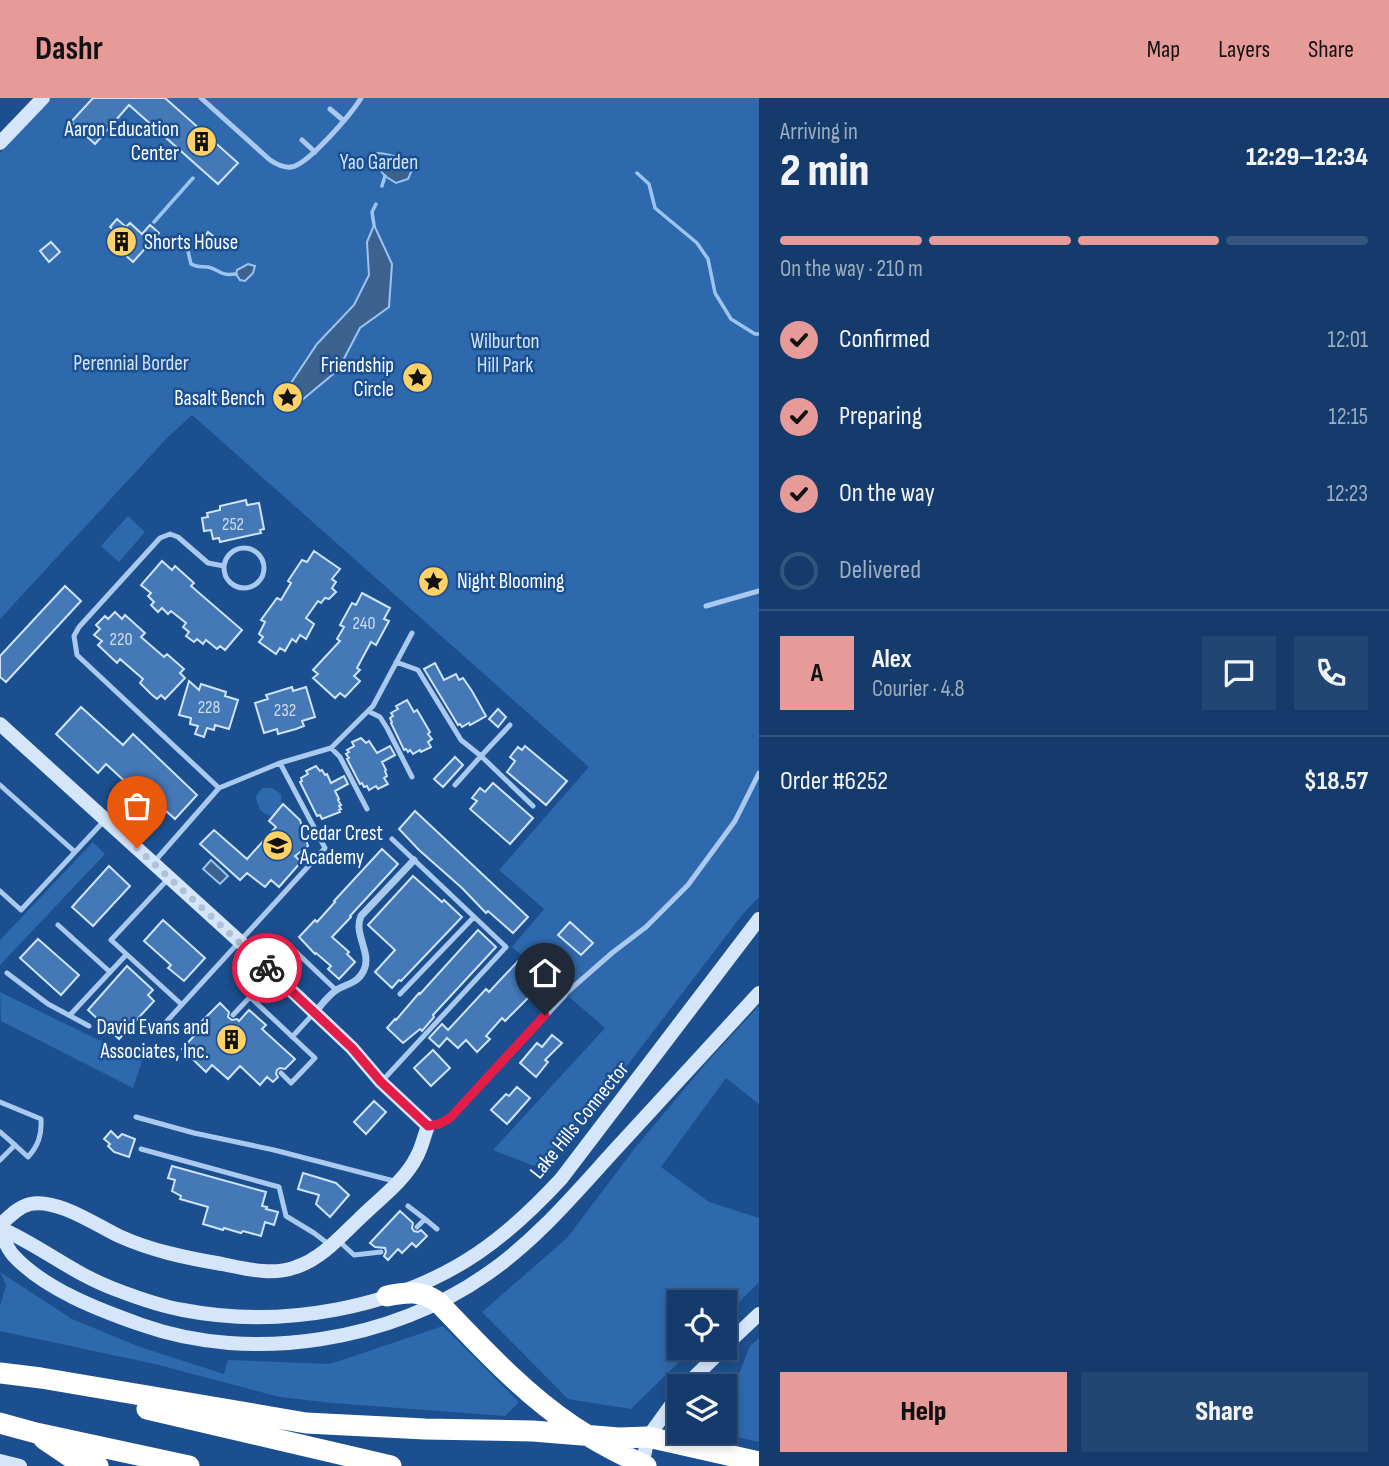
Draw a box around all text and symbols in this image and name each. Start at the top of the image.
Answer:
text: Dashr [35,29,103,69]
text: Map [1147,35,1180,64]
text: Layers [1218,35,1270,64]
text: Share [1308,35,1354,64]
place label: Aaron Education Center [64,117,179,166]
text: Arriving in [780,118,858,146]
building icon: Aaron Education Center [185,124,219,158]
text: 12:29–12:34 [1246,142,1368,173]
text: 2 min [780,144,869,199]
park label: Yao Garden [340,150,418,175]
building icon: Shorts House [104,225,138,259]
place label: Shorts House [144,230,238,255]
text: On the way · 210 m [780,255,923,283]
icon: check [780,321,818,359]
text: Confirmed [839,324,930,355]
text: 12:01 [1328,326,1368,354]
park label: Wilburton Hill Park [470,329,540,378]
park label: Perennial Border [73,351,189,376]
place label: Friendship Circle [321,353,394,402]
place icon: Friendship Circle [400,360,434,394]
place icon: Basalt Bench [271,381,305,415]
place label: Basalt Bench [174,386,265,411]
icon: check [780,398,818,436]
text: Preparing [839,401,922,432]
text: 12:15 [1329,403,1368,431]
icon: check [780,475,818,513]
text: On the way [839,478,935,509]
text: 12:23 [1327,480,1368,508]
house number: 252 [222,514,244,535]
text: Delivered [839,555,921,586]
place icon: Night Blooming [417,564,451,598]
place label: Night Blooming [457,569,564,594]
house number: 240 [353,613,375,634]
house number: 220 [110,629,132,650]
button: chat [1202,636,1276,710]
button: phone [1294,636,1368,710]
text: Alex [872,644,912,675]
text: A [811,658,823,689]
text: Courier · 4.8 [872,675,965,703]
house number: 228 [198,697,220,718]
house number: 232 [274,700,296,721]
text: Order #6252 [780,766,888,797]
text: $18.57 [1304,766,1368,797]
pin [107,776,167,848]
icon: bag [118,787,156,825]
place label: Cedar Crest Academy [299,821,383,870]
school or university icon: Cedar Crest Academy [260,828,294,862]
courier [232,933,302,1003]
pin [515,943,575,1015]
icon: bike [248,949,286,987]
icon: home [526,954,564,992]
place label: David Evans and Associates, Inc. [97,1015,209,1064]
building icon: David Evans and Associates, Inc. [215,1022,249,1056]
street label: Lake Hills Connector [525,1057,634,1184]
map controls [667,1290,737,1444]
button: locate [667,1290,737,1360]
button: Help [780,1372,1067,1452]
button: Share [1081,1372,1368,1452]
button: layers [667,1374,737,1444]

